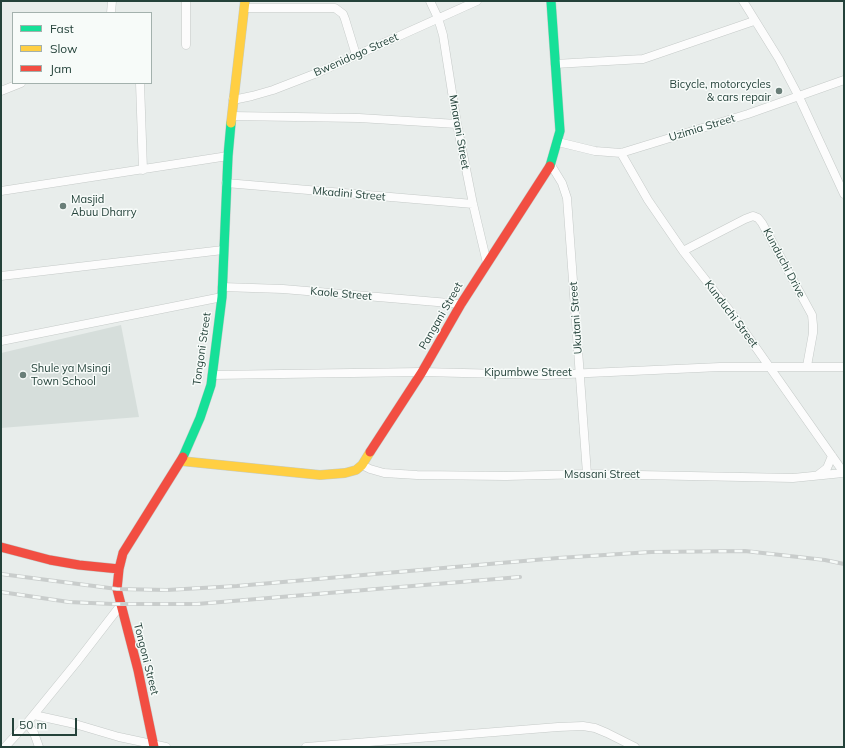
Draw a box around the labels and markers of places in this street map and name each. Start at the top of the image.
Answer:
place label: Bicycle, motorcycles & cars repair [670,78,771,104]
marker: Bicycle, motorcycles & cars repair [774,86,784,96]
place label: Masjid Abuu Dharry [71,193,137,219]
marker: Masjid Abuu Dharry [58,201,68,211]
place label: Shule ya Msingi Town School [31,362,111,388]
marker: Shule ya Msingi Town School [18,370,28,380]

